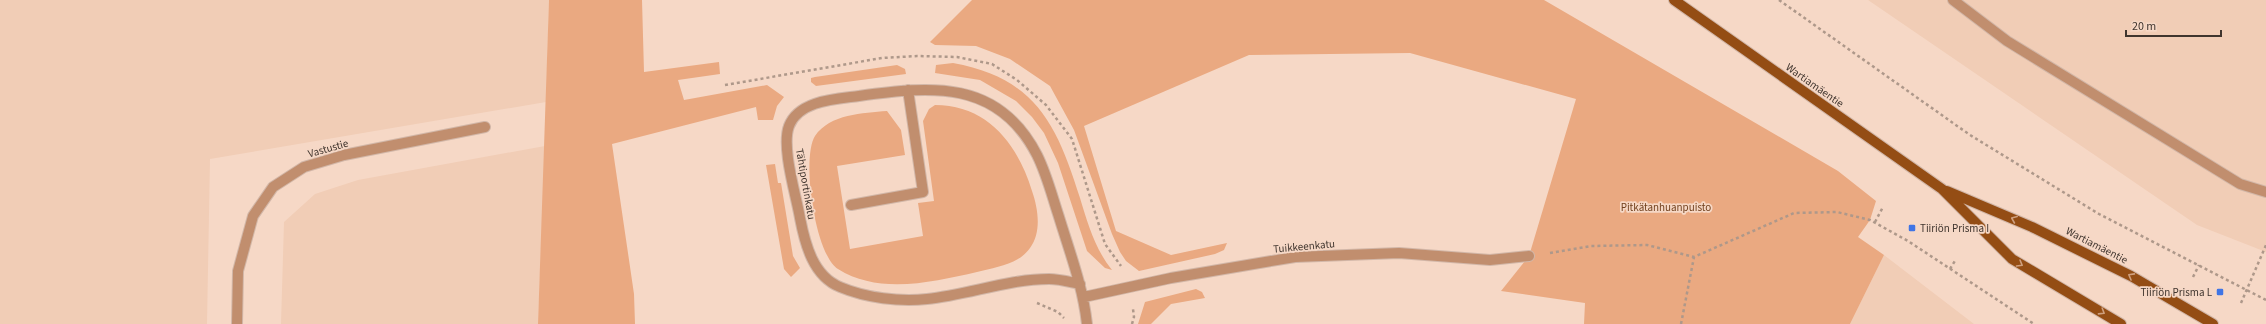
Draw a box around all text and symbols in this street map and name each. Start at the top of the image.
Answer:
scale bar [2126,12,2221,38]
text: 20 m [2132,18,2156,35]
street label: Wartiamäentie [1783,60,1847,111]
street label: Vastustie [306,135,351,161]
street label: Tähtiportinkatu [792,147,819,221]
park label: Pitkätanhuanpuisto [1621,200,1711,215]
one-way arrow [2011,216,2018,224]
place label: Tiiriön Prisma I [1920,221,1989,236]
marker: Tiiriön Prisma I [1907,223,1917,233]
street label: Wartiamäentie [2063,223,2131,268]
street label: Tuikkeenkatu [1272,236,1336,257]
one-way arrow [2016,259,2023,266]
one-way arrow [2128,274,2135,281]
place label: Tiiriön Prisma L [2140,285,2213,300]
marker: Tiiriön Prisma L [2215,287,2225,297]
one-way arrow [2098,308,2105,315]

